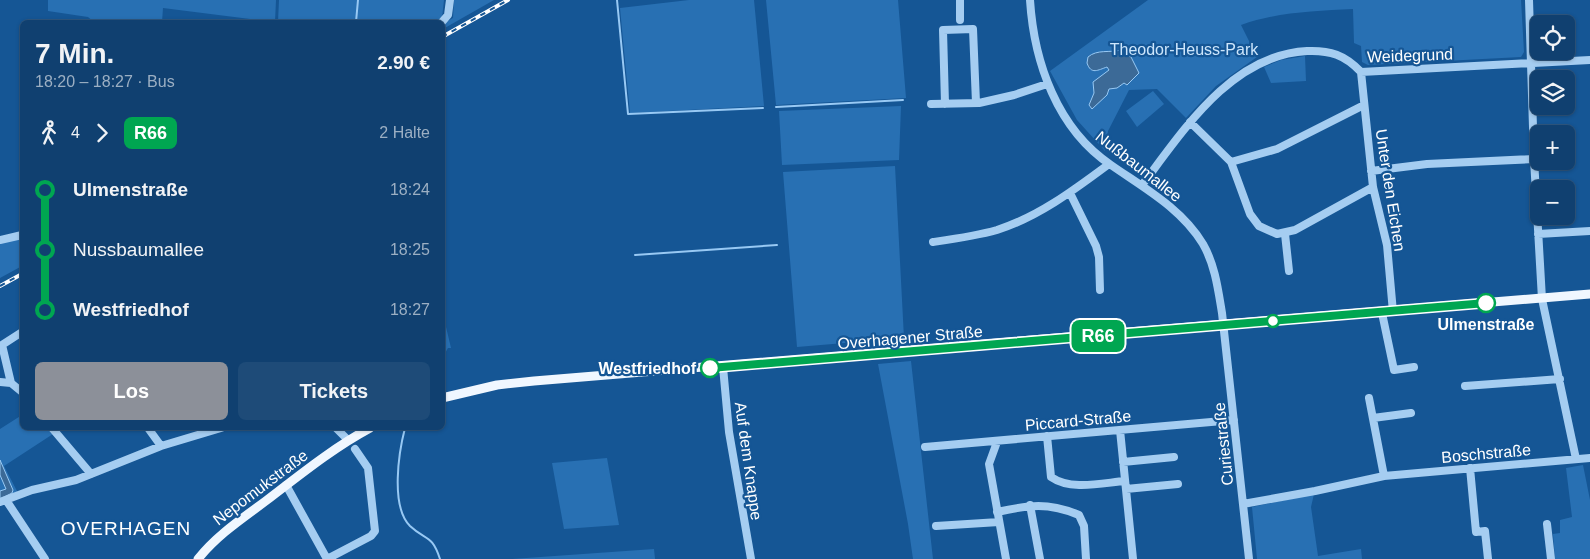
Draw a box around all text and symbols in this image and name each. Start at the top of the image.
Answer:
map controls [1530,15,1575,225]
button: locate [1530,15,1575,60]
text: 7 Min. [35,38,114,69]
park label: Theodor-Heuss-Park [1110,41,1259,58]
street label: Weidegrund [1367,46,1453,65]
text: 2.90 € [377,52,430,73]
button: layers [1530,70,1575,115]
text: 18:20 – 18:27 · Bus [35,73,175,90]
icon: walk [35,119,63,147]
icon: forward [88,119,116,147]
text: R66 [134,123,167,143]
text: 4 [71,124,80,141]
text: 2 Halte [379,124,430,141]
button: + [1530,125,1575,170]
street label: Nußbaumallee [1092,128,1185,205]
street label: Unter den Eichen [1372,128,1409,252]
text: Ulmenstraße [73,179,188,200]
button: − [1530,180,1575,225]
text: 18:24 [390,181,430,198]
text: Nussbaumallee [73,239,204,260]
text: 18:25 [390,241,430,258]
marker: Ulmenstraße [1476,293,1496,313]
text: Westfriedhof [73,299,189,320]
text: 18:27 [390,301,430,318]
unlabelled marker [1266,314,1280,328]
place label: Ulmenstraße [1438,316,1535,333]
line badge: R66 [1069,320,1127,352]
street label: Overhagener Straße [837,323,984,352]
text: R66 [1081,326,1115,346]
marker: Westfriedhof [700,358,720,378]
place label: Westfriedhof [599,360,697,377]
button: Los [35,362,228,420]
button: Tickets [238,362,430,420]
street label: Auf dem Knappe [732,401,765,521]
street label: Curiestraße [1211,401,1236,486]
street label: Piccard-Straße [1024,407,1132,434]
street label: Boschstraße [1441,441,1532,466]
street label: Nepomukstraße [210,446,311,528]
district label: OVERHAGEN [61,518,191,539]

